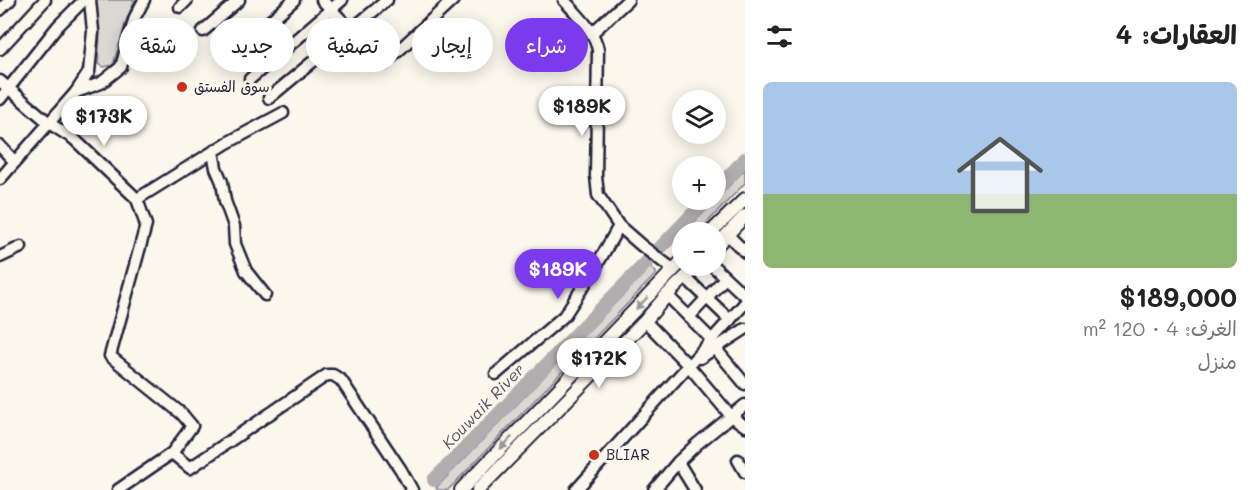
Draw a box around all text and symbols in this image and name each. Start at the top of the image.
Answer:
text: العقارات: 4 [1116,17,1237,51]
chip: شقة [119,18,198,72]
chip: جديد [210,18,294,72]
chip: تصفية [306,18,400,72]
chip: إيجار [412,18,493,72]
chip: شراء [505,18,588,72]
icon: filters [763,20,796,53]
place label: سوق الفستق [194,76,270,96]
marker: سوق الفستق [175,80,189,94]
pin: $189K [540,86,624,137]
map controls [672,90,726,276]
button: layers [672,90,726,144]
text: $189K [553,92,611,118]
pin: $173K [62,96,146,147]
text: $173K [75,102,133,128]
icon: home [946,121,1054,229]
button: + [672,156,726,210]
button: − [672,222,726,276]
pin: $189K [516,249,600,300]
text: $189K [529,255,587,281]
text: $189,000 [1120,280,1237,314]
one-way arrow [635,296,649,310]
text: الغرف: 4 · 120 m² [1083,315,1237,341]
pin: $172K [557,338,641,389]
text: $172K [571,344,627,370]
text: منزل [1198,348,1237,374]
water label: Kouwaik River [437,359,529,453]
one-way arrow [499,436,513,451]
place label: BLIAR [606,444,650,464]
marker: BLIAR [587,448,601,462]

